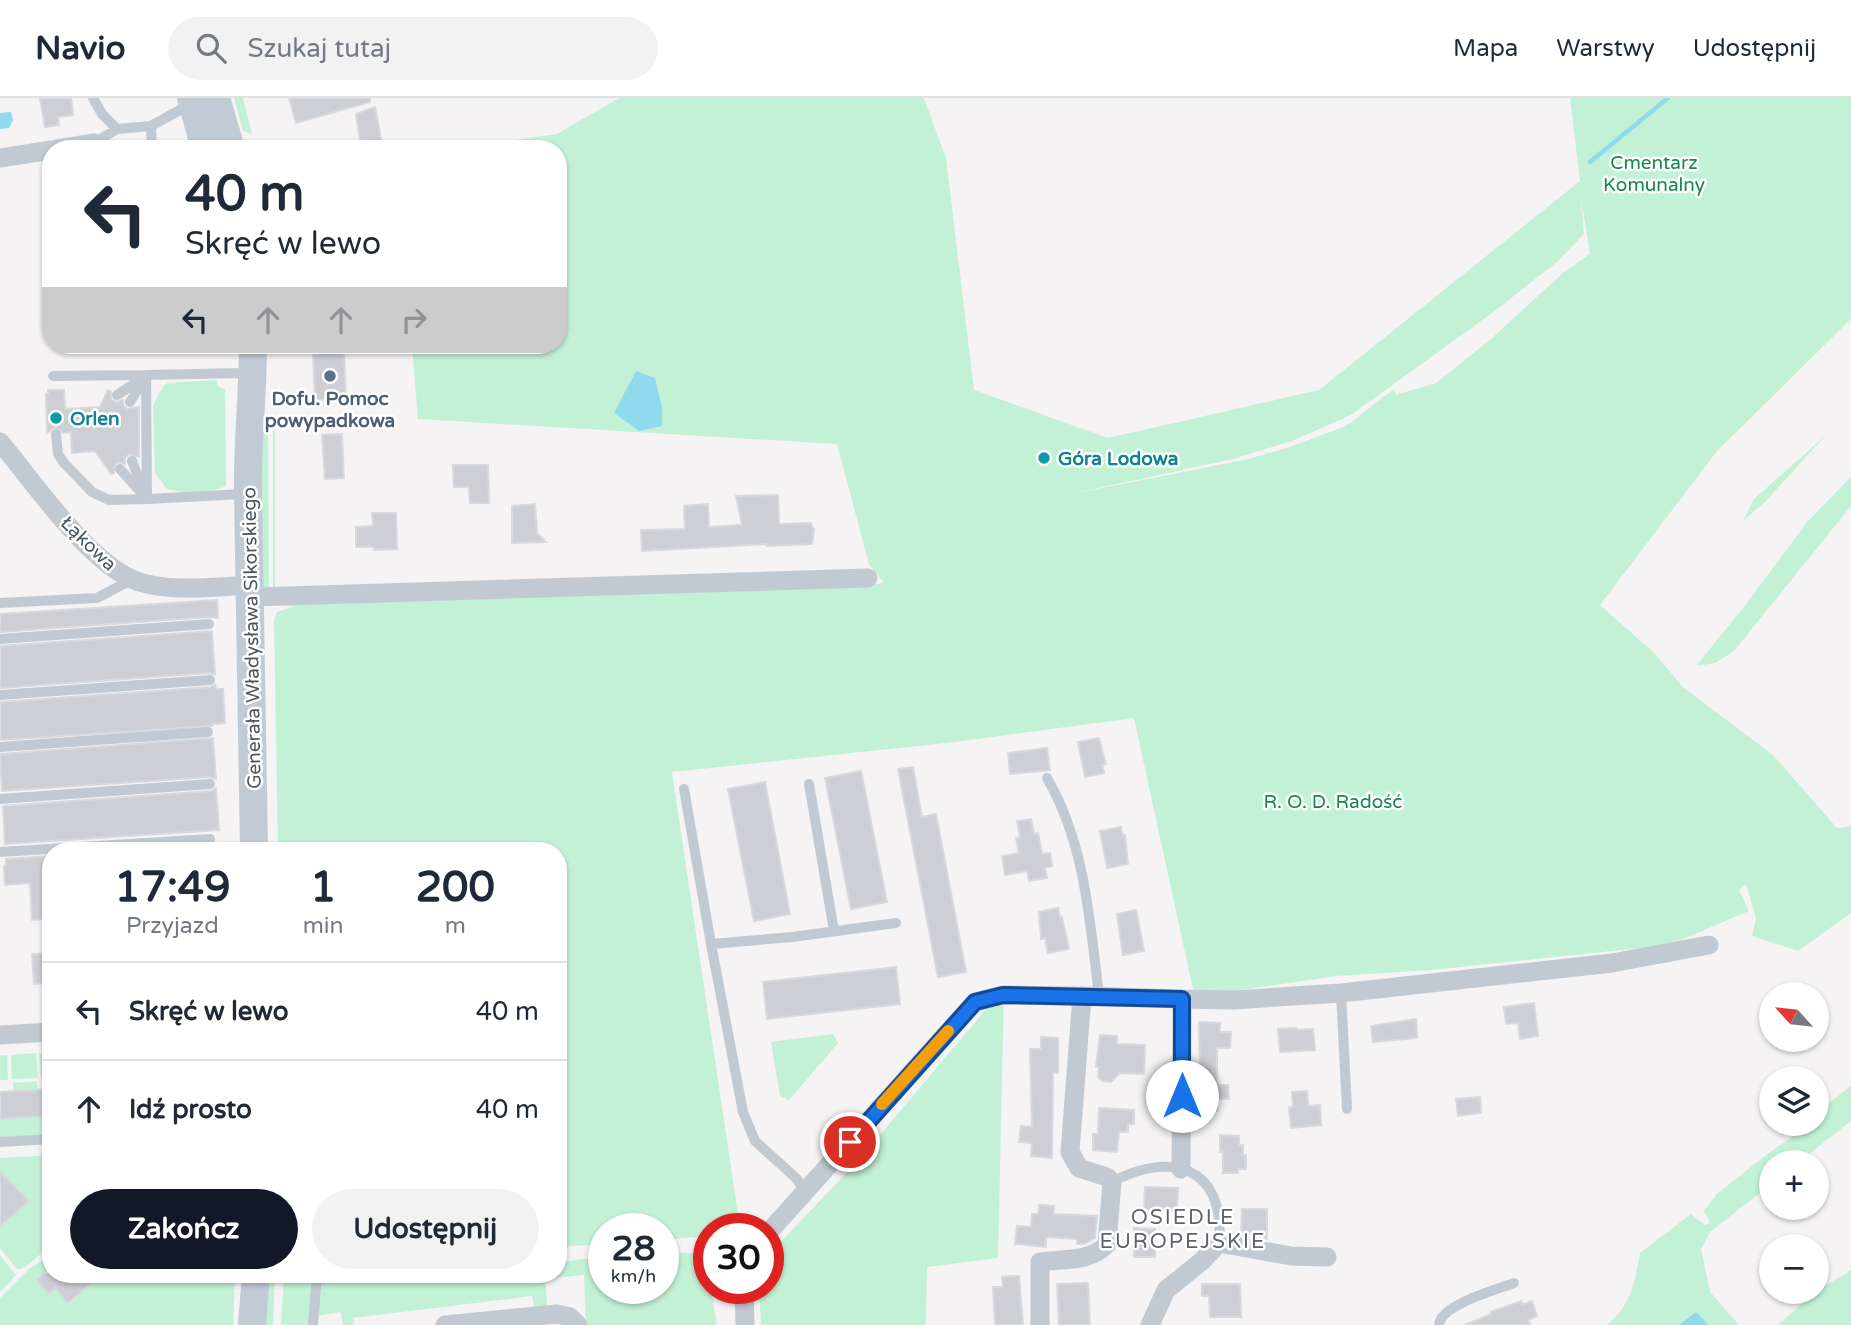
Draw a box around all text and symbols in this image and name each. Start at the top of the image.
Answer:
search box [168,17,658,80]
text: Navio [35,29,126,68]
icon: search [192,29,230,67]
text: Szukaj tutaj [248,33,391,64]
text: Mapa [1453,34,1518,63]
text: Warstwy [1556,34,1655,63]
text: Udostępnij [1693,34,1816,63]
park label: Cmentarz Komunalny [1603,152,1705,196]
text: 40 m [185,165,304,224]
icon: left [70,168,161,259]
text: Skręć w lewo [185,225,381,263]
icon: left [176,301,214,339]
icon: ahead [249,301,287,339]
icon: ahead [322,301,360,339]
icon: right [395,301,433,339]
marker: Dofu. Pomoc powypadkowa [322,368,338,384]
place label: Dofu. Pomoc powypadkowa [265,388,395,433]
place label: Orlen [70,408,120,430]
marker: Orlen [48,410,64,426]
place label: Góra Lodowa [1058,448,1178,470]
marker: Góra Lodowa [1036,450,1052,466]
street label: Generała Władysława Sikorskiego [238,487,266,789]
street label: Łąkowa [56,512,121,576]
park label: R. O. D. Radość [1264,791,1402,813]
text: 17:49 [114,862,231,913]
text: 1 [310,862,336,913]
text: 200 [416,862,495,913]
text: Przyjazd [126,912,219,940]
text: min [303,912,344,940]
text: m [445,912,466,940]
north arrow [1759,982,1829,1052]
map controls [1759,982,1829,1304]
icon: left [70,992,108,1030]
text: Skręć w lewo [129,996,289,1027]
text: 40 m [476,996,539,1027]
position arrow [1145,1059,1219,1133]
button: layers [1759,1066,1829,1136]
icon: ahead [70,1090,108,1128]
text: Idź prosto [129,1094,252,1125]
text: 40 m [476,1094,539,1125]
pin [820,1112,880,1172]
icon: arrive [831,1123,869,1161]
button: + [1759,1150,1829,1220]
button: Zakończ [70,1189,298,1269]
button: Udostępnij [312,1189,539,1269]
district label: OSIEDLE EUROPEJSKIE [1099,1205,1267,1254]
speed limit sign: 30 [693,1213,784,1304]
text: 28 [612,1228,655,1270]
button: − [1759,1234,1829,1304]
text: km/h [611,1265,656,1287]

